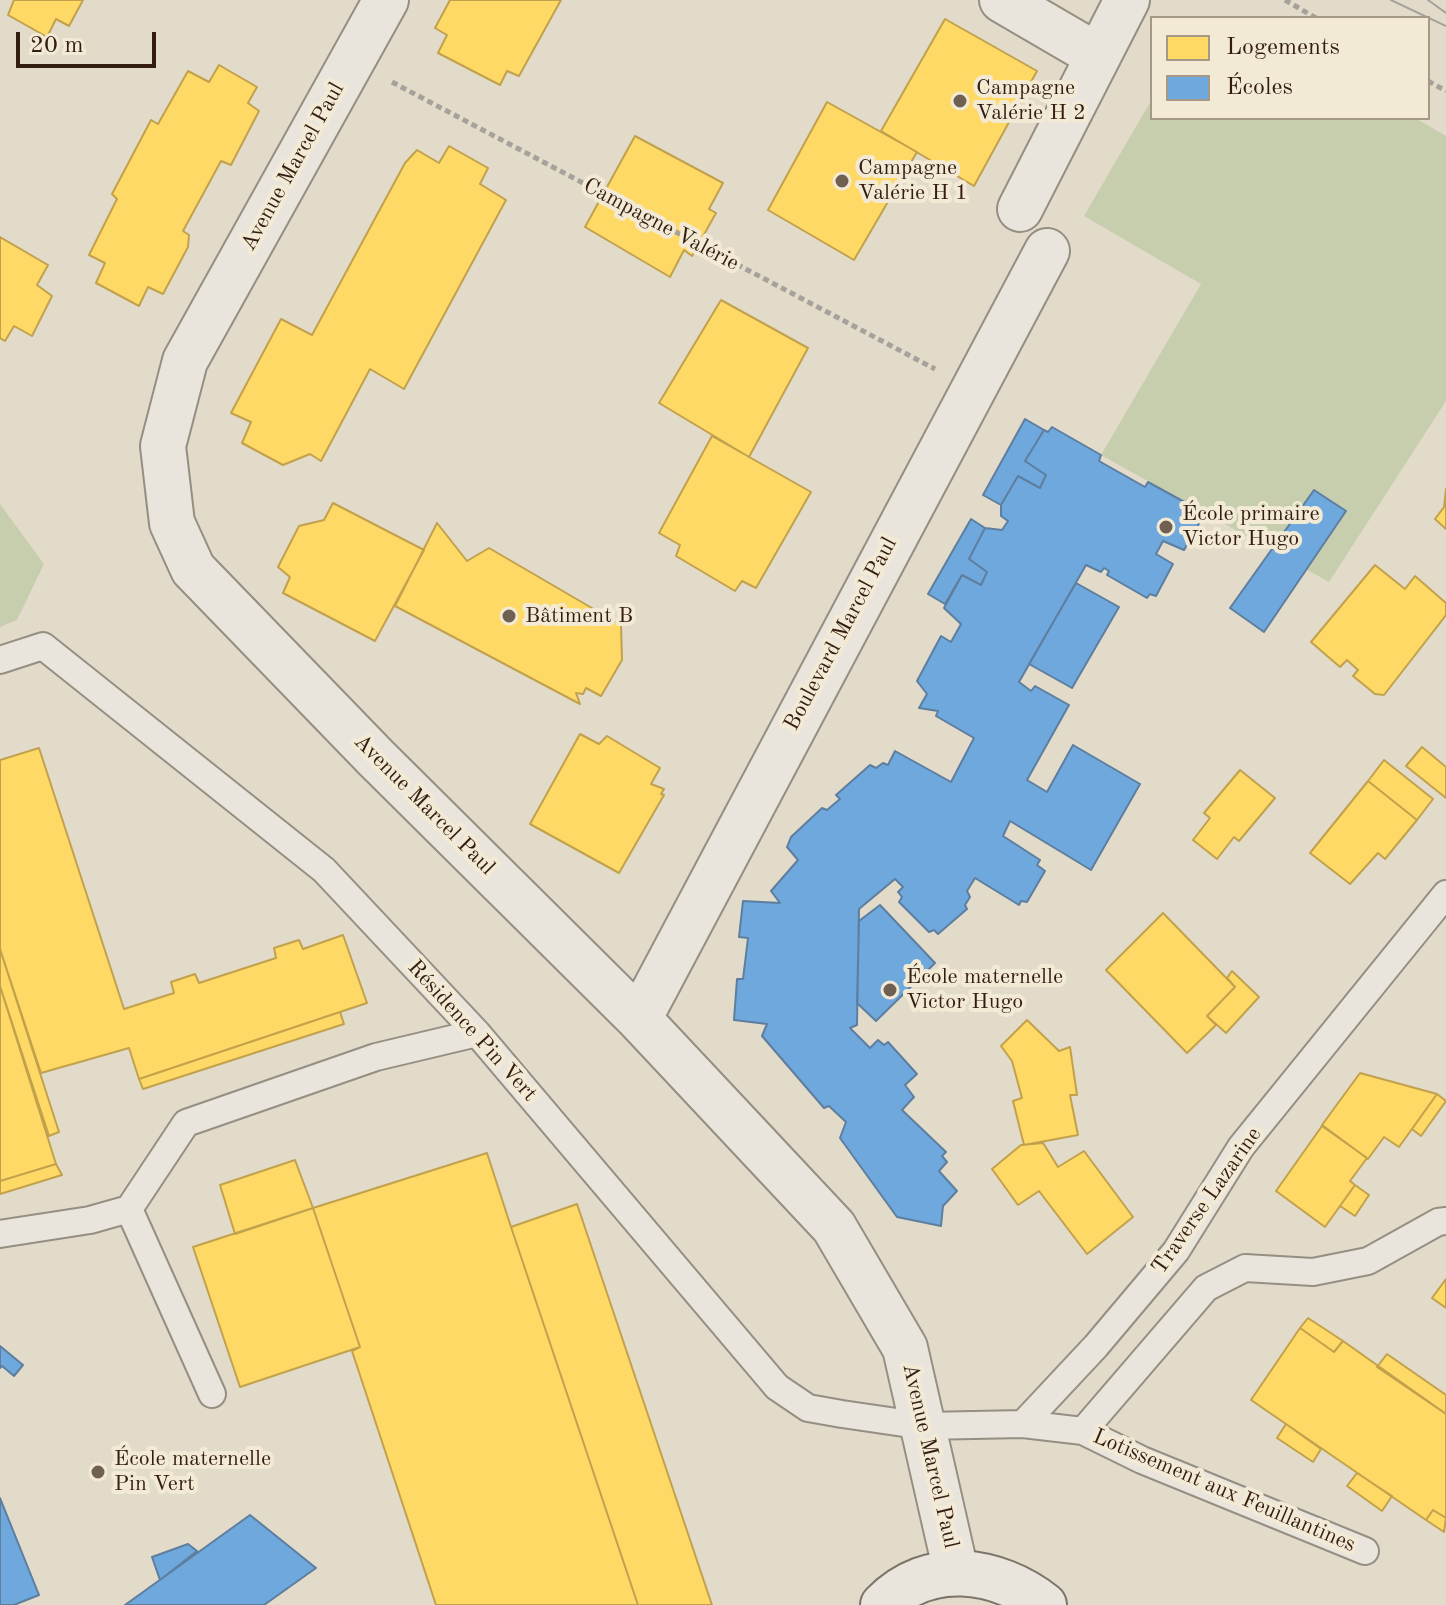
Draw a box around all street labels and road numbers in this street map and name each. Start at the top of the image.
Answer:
street label: Avenue Marcel Paul [236,78,350,256]
street label: Campagne Valérie [579,173,743,277]
street label: Boulevard Marcel Paul [779,533,903,735]
street label: Avenue Marcel Paul [348,729,500,881]
street label: Résidence Pin Vert [402,955,542,1107]
street label: Traverse Lazarine [1146,1122,1268,1280]
street label: Avenue Marcel Paul [896,1361,964,1551]
street label: Lotissement aux Feuillantines [1089,1424,1359,1558]

